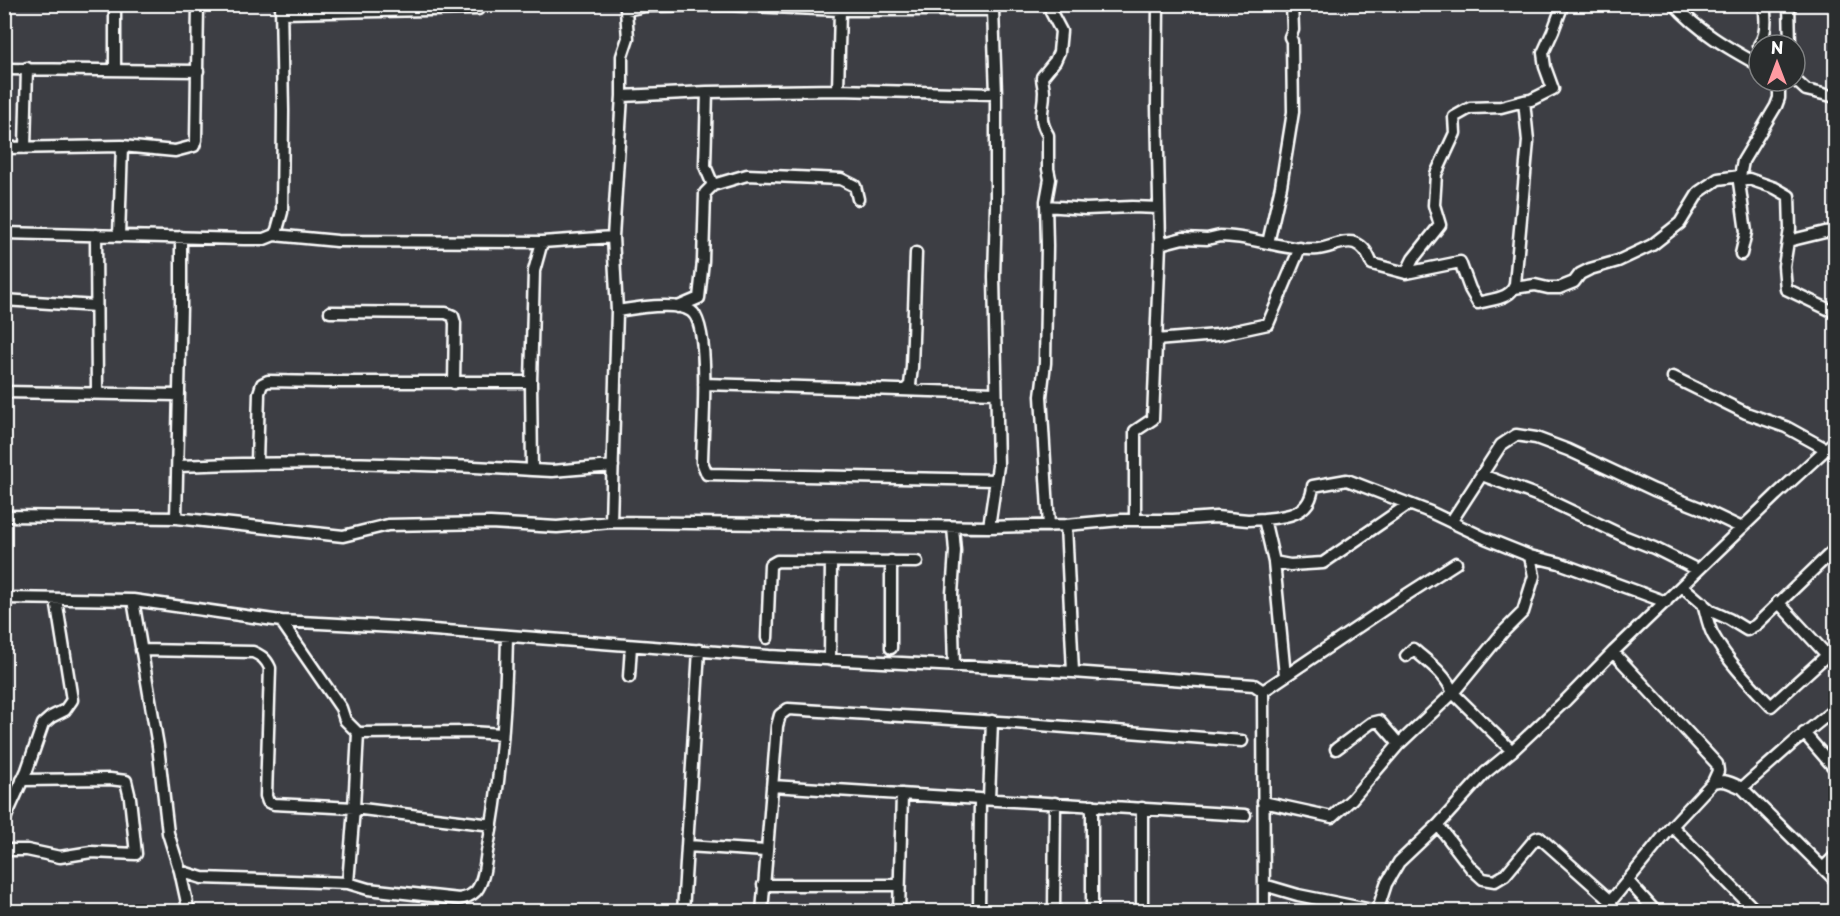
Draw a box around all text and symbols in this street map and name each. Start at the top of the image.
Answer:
north arrow [1747,33,1807,93]
text: N [1771,35,1783,59]

